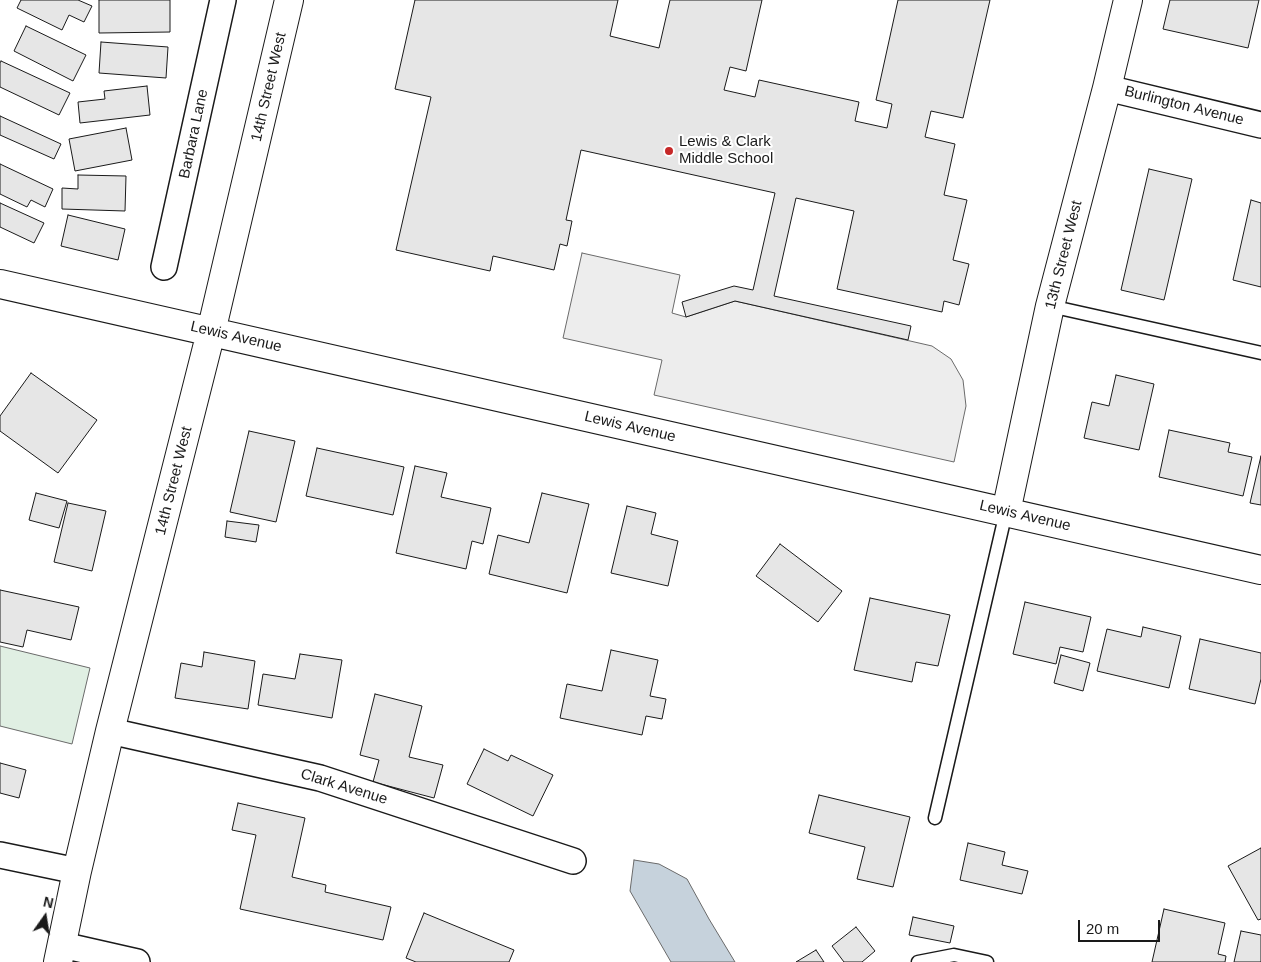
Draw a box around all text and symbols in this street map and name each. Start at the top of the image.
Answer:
street label: 14th Street West [248,31,290,143]
street label: Burlington Avenue [1122,82,1246,130]
street label: Barbara Lane [176,88,212,180]
place label: Lewis & Clark Middle School [679,133,773,168]
marker: Lewis & Clark Middle School [663,145,675,157]
street label: 13th Street West [1042,199,1086,311]
street label: Lewis Avenue [189,318,283,356]
street label: Lewis Avenue [583,408,677,446]
street label: 14th Street West [152,425,196,537]
street label: Lewis Avenue [978,497,1072,535]
street label: Clark Avenue [298,765,390,809]
north arrow [20,892,70,942]
text: N [42,893,55,911]
scale bar [1081,910,1164,942]
text: 20 m [1086,920,1119,937]

